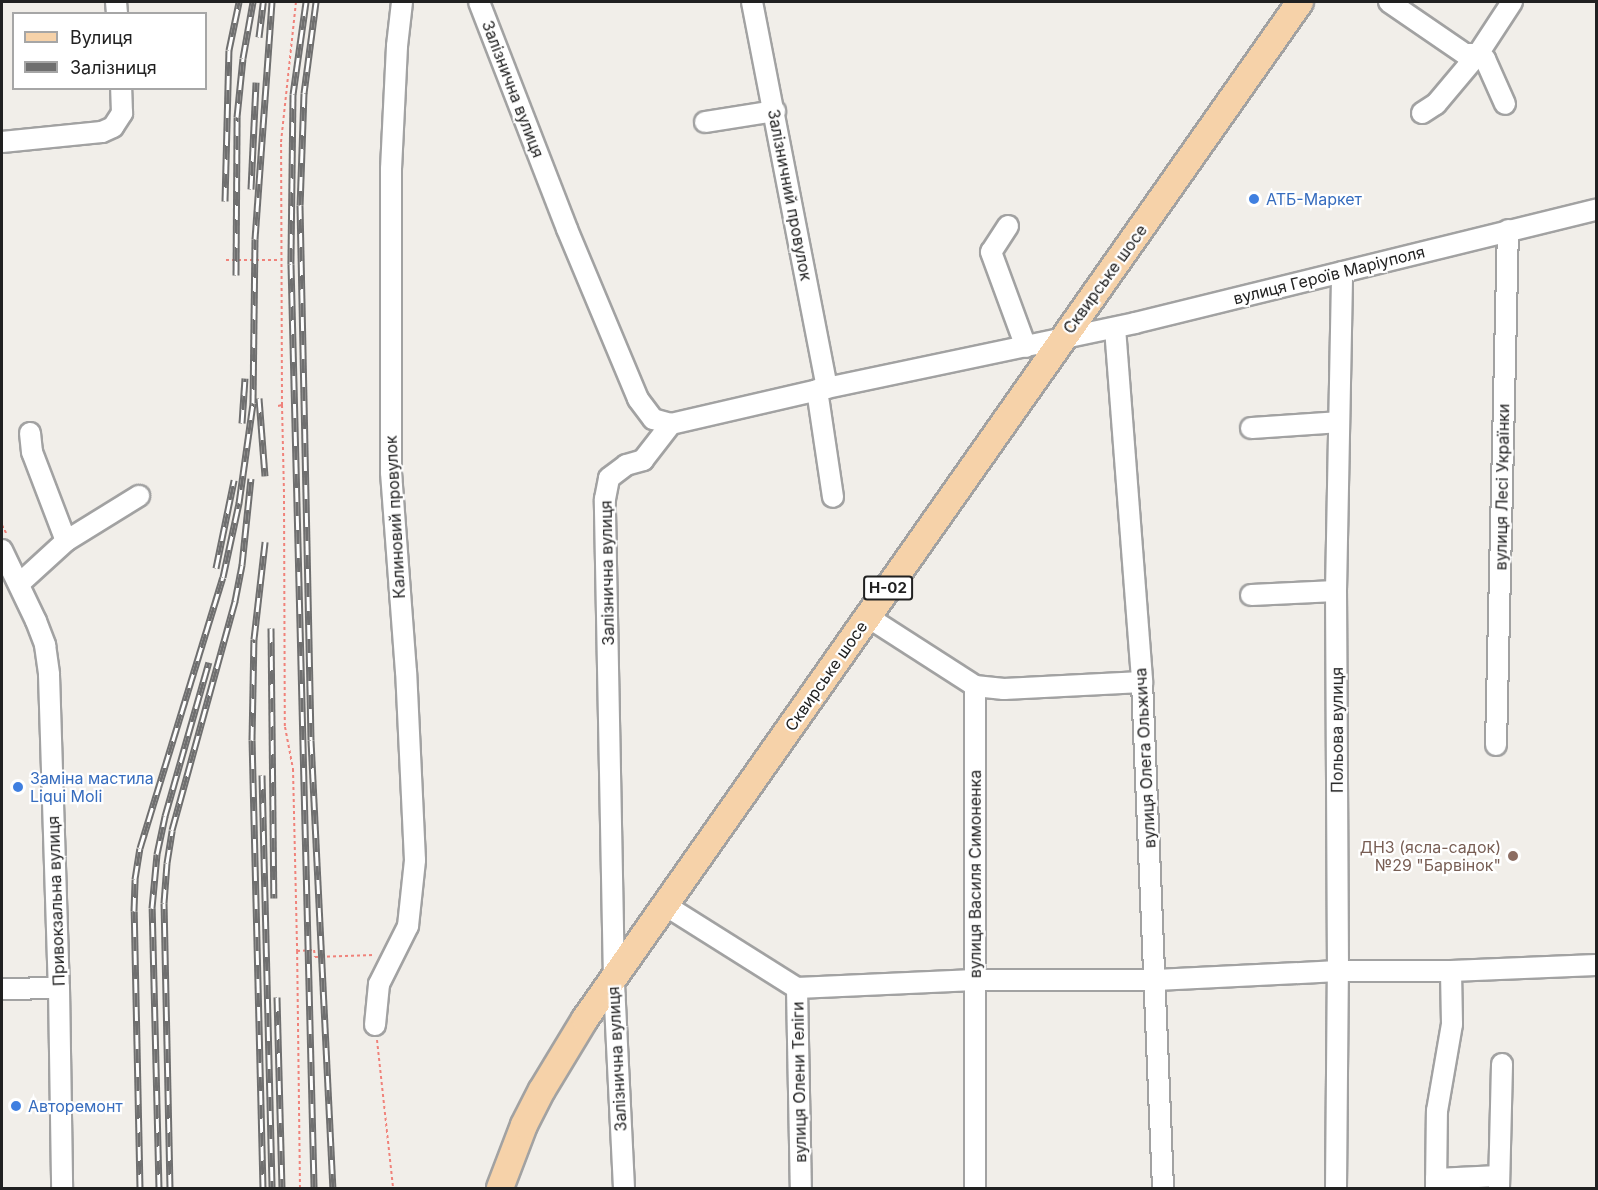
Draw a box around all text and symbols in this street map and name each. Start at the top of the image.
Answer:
legend [12,12,207,90]
street label: Залізнична вулиця [478,18,548,160]
text: Вулиця [70,27,133,48]
text: Залізниця [70,57,157,78]
street label: Залізничний провулок [764,108,816,282]
place label: АТБ-Маркет [1266,189,1362,209]
marker: АТБ-Маркет [1247,192,1261,206]
street label: Сквирське шосе [1059,221,1151,337]
street label: вулиця Героїв Маріуполя [1231,242,1427,308]
street label: вулиця Лесі Українки [1491,403,1513,571]
street label: Калиновий провулок [381,435,409,599]
street label: Залізнична вулиця [596,500,618,646]
road number: Н-02 [862,576,914,600]
street label: Сквирське шосе [781,617,871,735]
street label: вулиця Олега Ольжича [1131,667,1159,849]
street label: Польова вулиця [1327,667,1347,793]
place label: Заміна мастила Liqui Moli [30,768,154,806]
street label: вулиця Василя Симоненка [965,770,985,978]
marker: Заміна мастила Liqui Moli [11,780,25,794]
street label: Привокзальна вулиця [43,815,69,987]
place label: ДНЗ (ясла-садок) №29 "Барвінок" [1360,837,1501,875]
marker: ДНЗ (ясла-садок) №29 "Барвінок" [1506,849,1520,863]
street label: Залізнична вулиця [604,986,630,1132]
street label: вулиця Олени Теліги [788,1001,810,1163]
place label: Авторемонт [28,1096,123,1116]
marker: Авторемонт [9,1099,23,1113]

